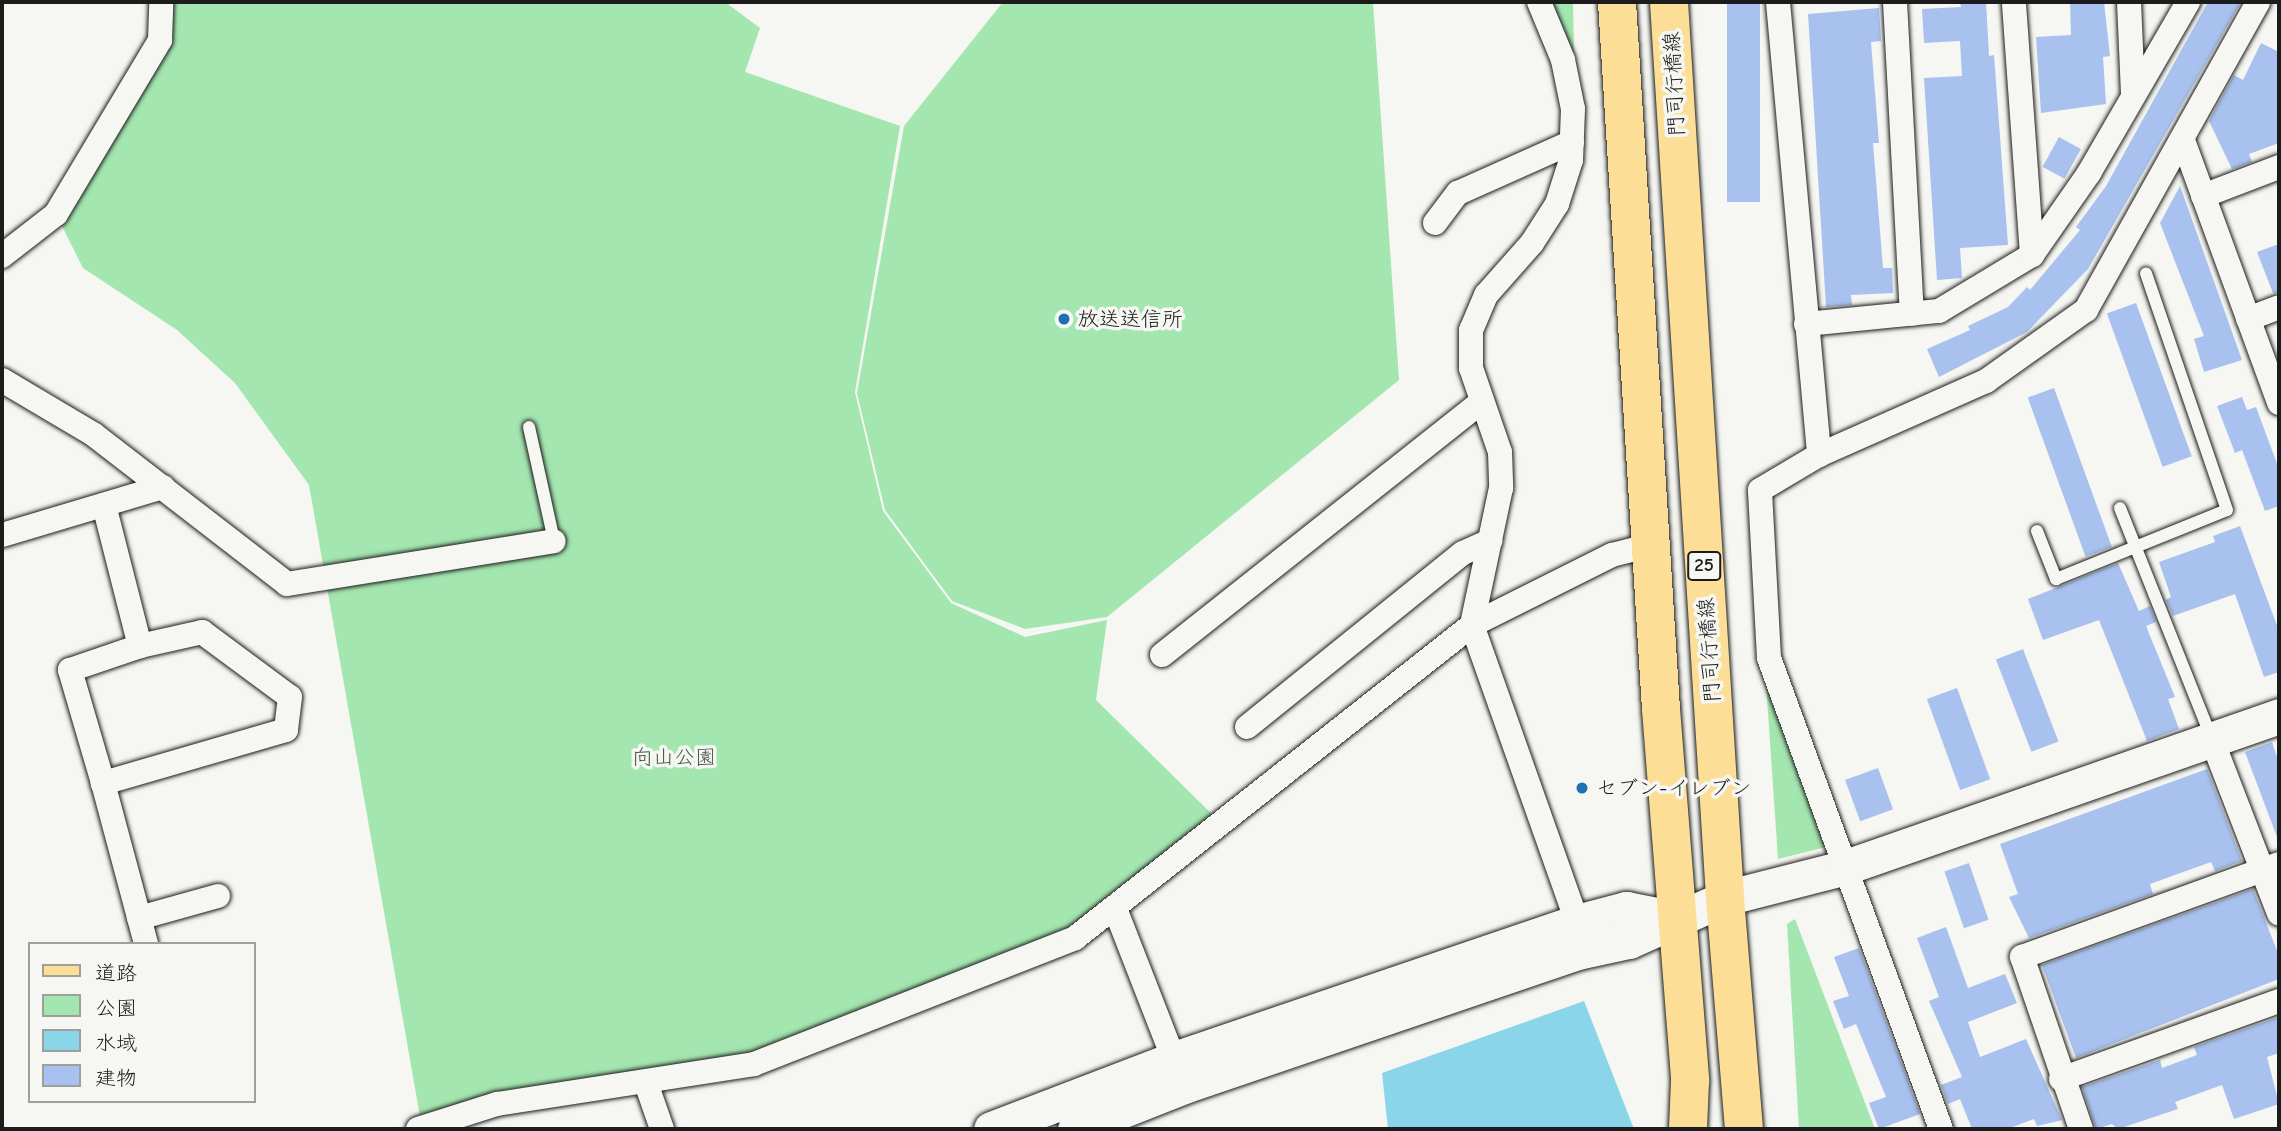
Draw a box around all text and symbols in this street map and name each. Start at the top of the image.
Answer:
street label: 門司行橋線 [1659,31,1689,137]
place label: 放送送信所 [1078,306,1183,332]
marker: 放送送信所 [1056,311,1072,327]
road number: 25 [1686,551,1722,582]
street label: 門司行橋線 [1693,597,1725,703]
park label: 向山公園 [632,744,716,770]
place label: セブン-イレブン [1596,775,1751,801]
marker: セブン-イレブン [1574,780,1590,796]
legend [28,942,256,1103]
text: 道路 [95,961,137,985]
text: 公園 [95,996,137,1020]
text: 水域 [95,1031,137,1055]
text: 建物 [95,1066,137,1090]

